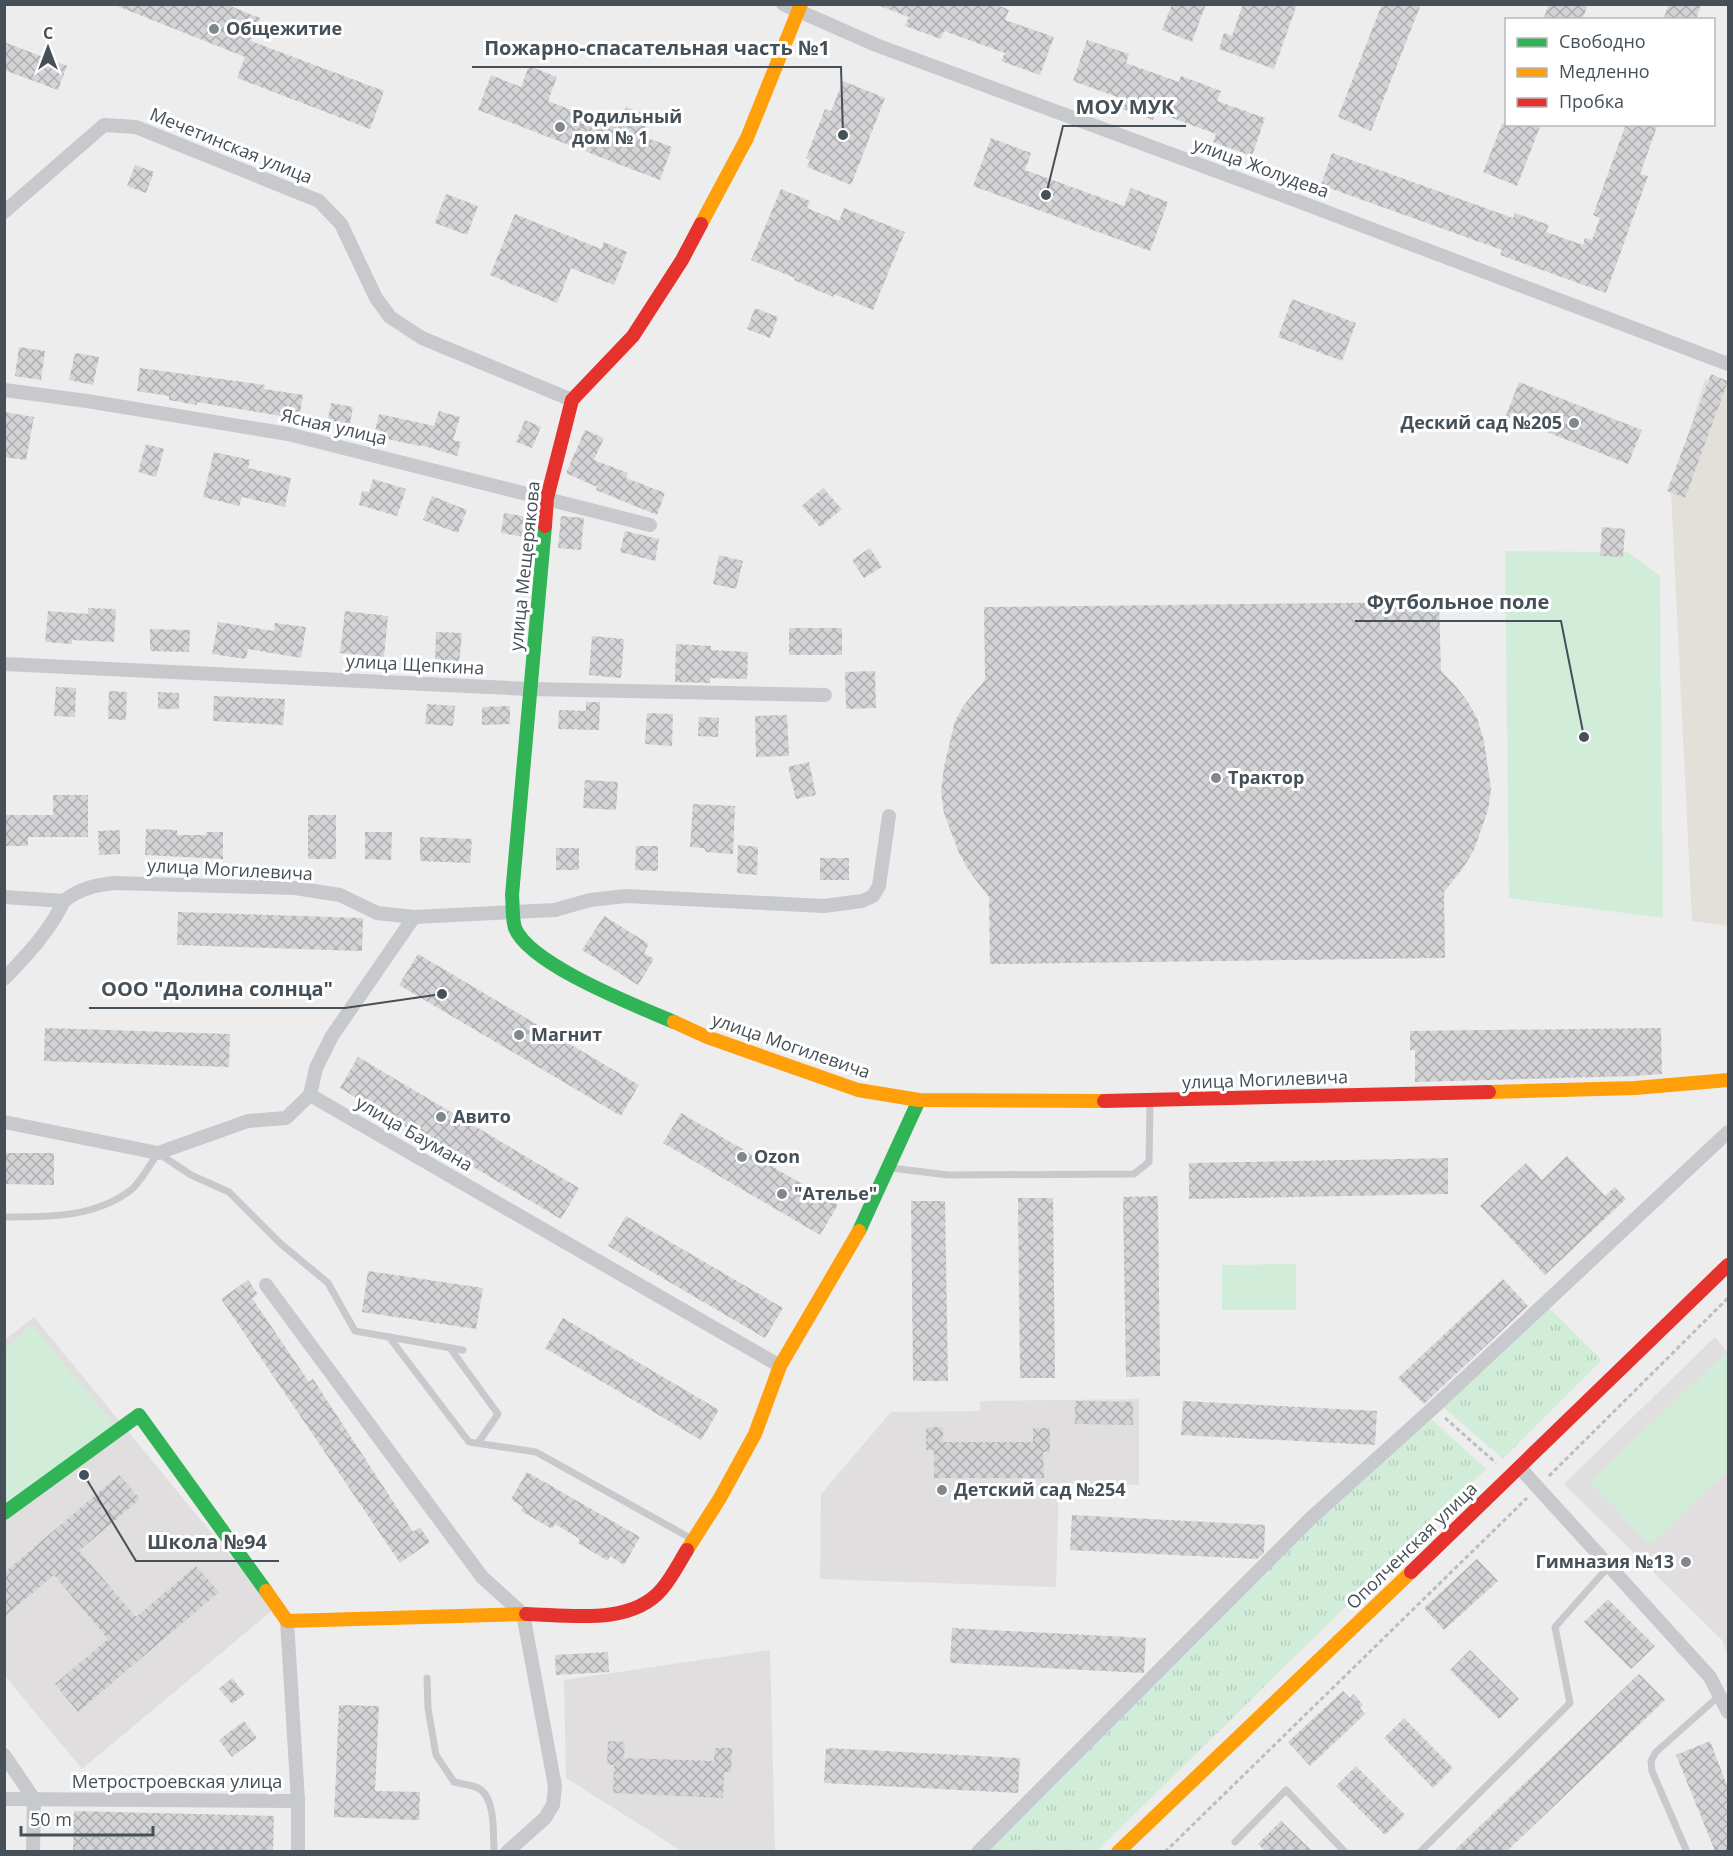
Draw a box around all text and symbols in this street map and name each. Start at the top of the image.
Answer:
place label: Общежитие [226,16,342,40]
north arrow [18,18,78,78]
legend [1505,18,1715,126]
text: С [43,22,53,44]
marker: Общежитие [207,22,221,36]
callout: Пожарно-спасательная часть №1 [472,29,841,67]
text: Свободно [1559,29,1646,53]
text: Пожарно-спасательная часть №1 [484,34,830,61]
text: Медленно [1559,59,1650,83]
callout: МОУ МУК [1063,88,1186,126]
text: Пробка [1559,89,1624,113]
text: МОУ МУК [1076,93,1175,120]
street label: Мечетинская улица [147,101,316,189]
place label: Родильный дом № 1 [572,104,682,149]
marker: Родильный дом № 1 [553,120,567,134]
street label: улица Жолудева [1190,131,1333,203]
street label: Ясная улица [279,402,390,450]
place label: Деский сад №205 [1400,410,1562,434]
marker: Деский сад №205 [1567,416,1581,430]
street label: улица Мещерякова [503,480,545,652]
callout: Футбольное поле [1355,583,1561,621]
text: Футбольное поле [1367,588,1549,615]
street label: улица Щепкина [345,648,485,680]
place label: Трактор [1228,765,1304,789]
marker: Трактор [1209,771,1223,785]
street label: улица Могилевича [147,853,314,885]
callout: ООО "Долина солнца" [89,970,345,1008]
text: ООО "Долина солнца" [101,975,333,1002]
street label: улица Могилевича [709,1007,874,1083]
place label: Магнит [531,1022,602,1046]
marker: Магнит [512,1028,526,1042]
street label: улица Могилевича [1182,1064,1348,1094]
street label: улица Баумана [352,1090,477,1176]
place label: Авито [453,1104,511,1128]
marker: Авито [434,1110,448,1124]
place label: Ozon [754,1144,800,1168]
marker: Ozon [735,1150,749,1164]
place label: "Ателье" [794,1181,877,1205]
marker: "Ателье" [775,1187,789,1201]
street label: Ополченская улица [1341,1476,1482,1614]
place label: Детский сад №254 [954,1477,1125,1501]
marker: Детский сад №254 [935,1483,949,1497]
callout: Школа №94 [136,1523,279,1561]
text: Школа №94 [147,1528,268,1555]
place label: Гимназия №13 [1536,1549,1674,1573]
marker: Гимназия №13 [1679,1555,1693,1569]
street label: Метростроевская улица [72,1769,282,1793]
scale bar [21,1799,153,1837]
text: 50 m [30,1807,72,1831]

